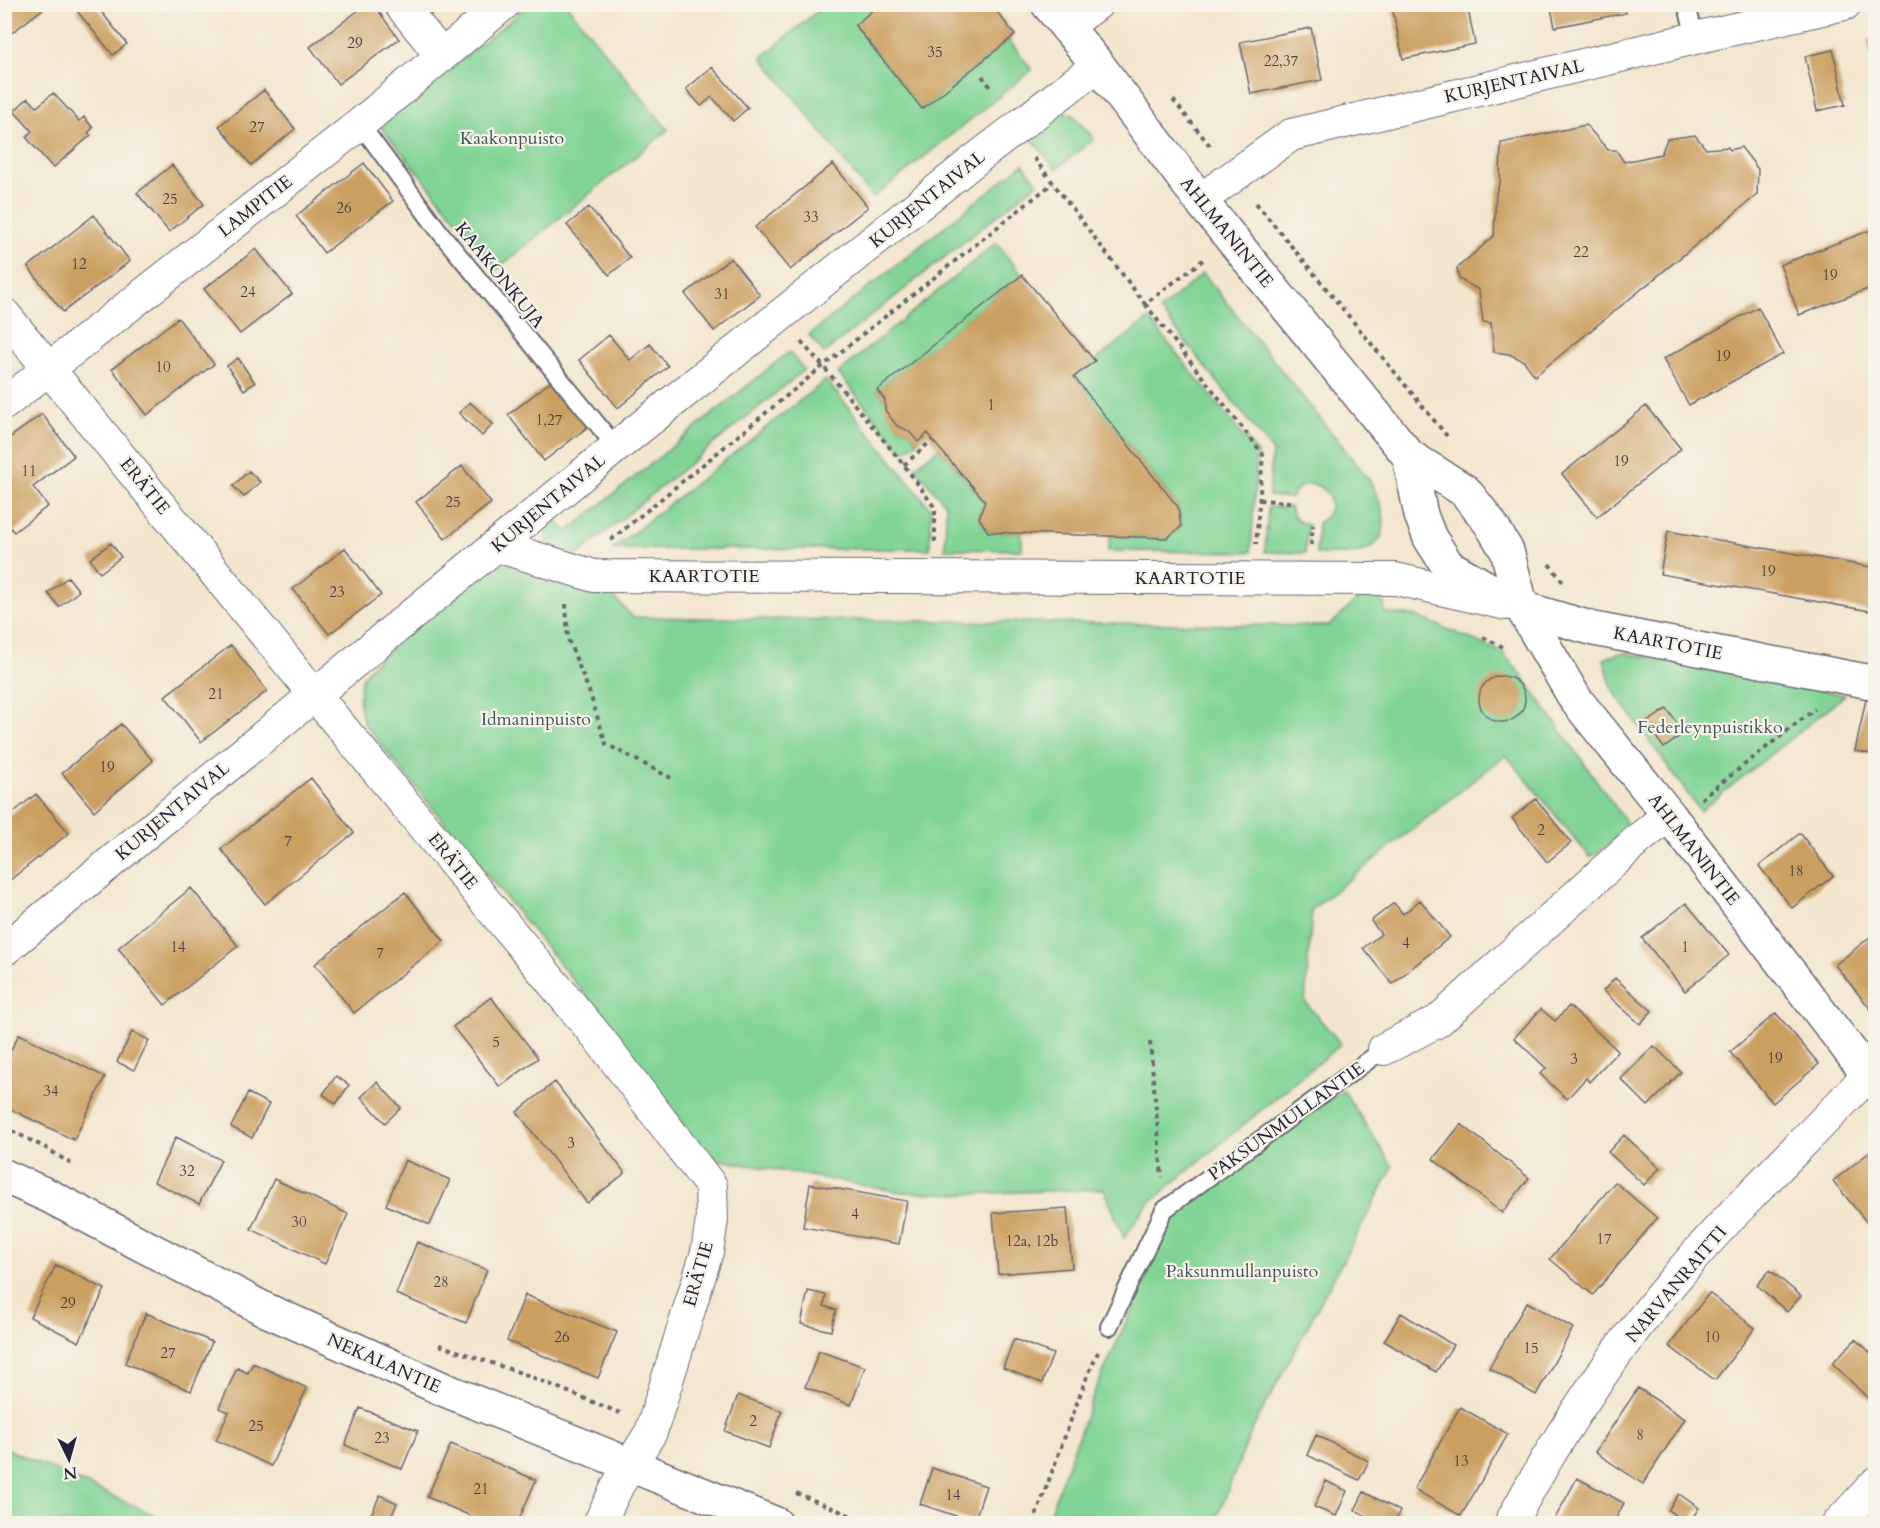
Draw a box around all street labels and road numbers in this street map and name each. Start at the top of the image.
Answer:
street label: KURJENTAIVAL [1442,53,1586,110]
street label: KURJENTAIVAL [864,145,991,254]
street label: LAMPITIE [213,169,298,243]
street label: AHLMANINTIE [1174,172,1279,293]
street label: KAAKONKUJA [449,217,550,334]
street label: KURJENTAIVAL [486,448,611,559]
street label: ERÄTIE [114,452,175,520]
street label: KAARTOTIE [649,564,759,589]
street label: KAARTOTIE [1135,566,1245,591]
street label: KAARTOTIE [1611,621,1725,666]
street label: KURJENTAIVAL [110,756,235,867]
street label: AHLMANINTIE [1642,788,1745,911]
street label: ERÄTIE [422,827,483,895]
street label: PAKSUNMULLANTIE [1203,1056,1370,1187]
street label: NARVANRAITTI [1620,1220,1733,1348]
street label: ERÄTIE [677,1239,720,1310]
street label: NEKALANTIE [323,1327,445,1400]

